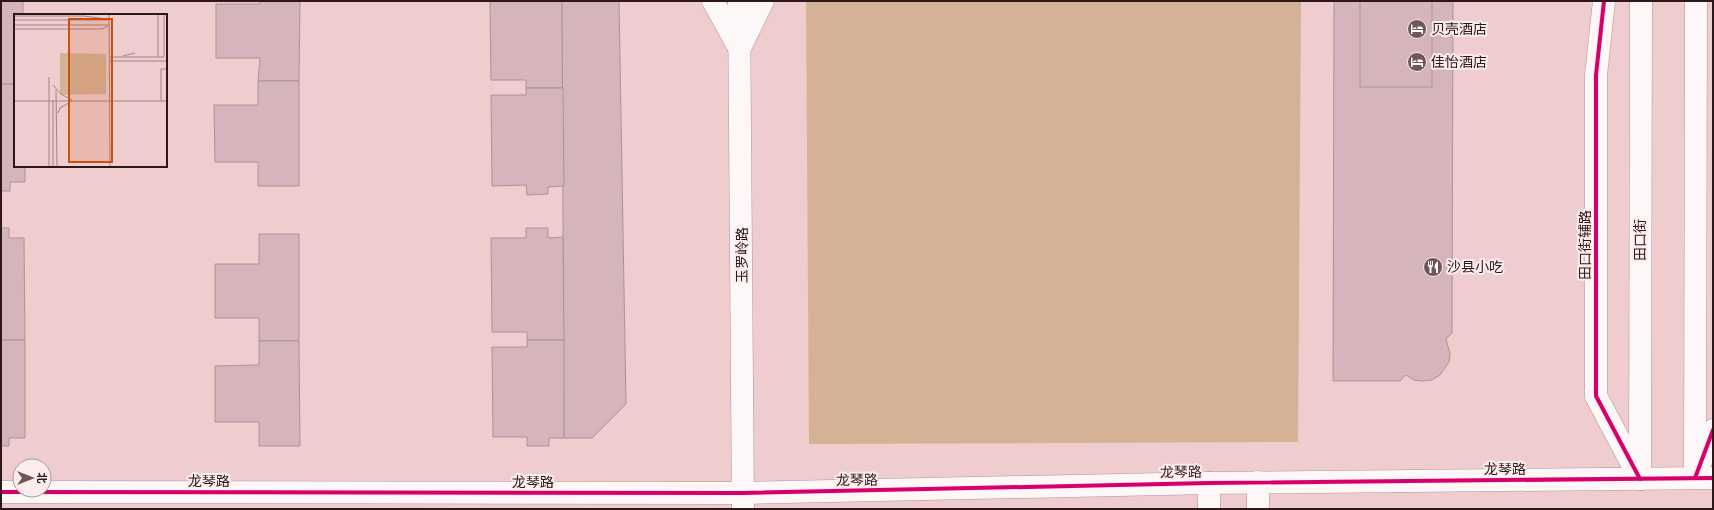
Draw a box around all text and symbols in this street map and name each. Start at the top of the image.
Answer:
inset map [14,14,167,167]
hotel icon: 贝壳酒店 [1406,18,1428,40]
place label: 贝壳酒店 [1431,18,1487,39]
hotel icon: 佳怡酒店 [1406,51,1428,73]
place label: 佳怡酒店 [1431,51,1487,72]
street label: 田口街辅路 [1574,210,1595,280]
street label: 田口街 [1629,219,1650,261]
street label: 玉罗岭路 [731,227,752,283]
restaurant icon: 沙县小吃 [1422,256,1444,278]
place label: 沙县小吃 [1447,256,1503,277]
north arrow [12,458,52,498]
street label: 龙琴路 [1484,458,1526,479]
street label: 龙琴路 [1160,461,1202,482]
street label: 龙琴路 [836,469,878,490]
street label: 龙琴路 [188,470,230,491]
street label: 龙琴路 [512,471,554,492]
text: 北 [34,473,50,484]

